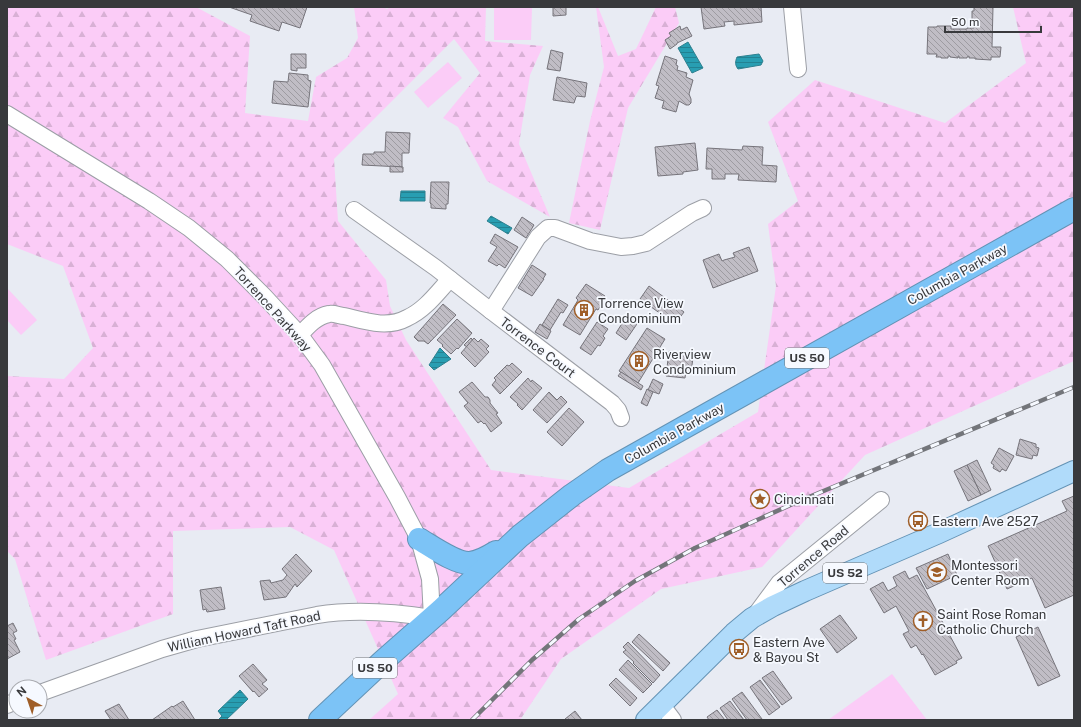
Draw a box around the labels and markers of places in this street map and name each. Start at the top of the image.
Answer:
place label: Torrence View Condominium [598,296,684,326]
building icon: Torrence View Condominium [573,299,595,321]
place label: Riverview Condominium [653,347,736,377]
building icon: Riverview Condominium [628,350,650,372]
place icon: Cincinnati [749,488,771,510]
place label: Cincinnati [774,492,834,507]
bus stop icon: Eastern Ave 2527 [907,510,929,532]
place label: Eastern Ave 2527 [932,514,1039,529]
place label: Montessori Center Room [951,558,1030,588]
school or university icon: Montessori Center Room [926,561,948,583]
place label: Saint Rose Roman Catholic Church [937,607,1046,637]
church icon: Saint Rose Roman Catholic Church [912,610,934,632]
place label: Eastern Ave & Bayou St [753,635,825,665]
bus stop icon: Eastern Ave & Bayou St [728,638,750,660]

